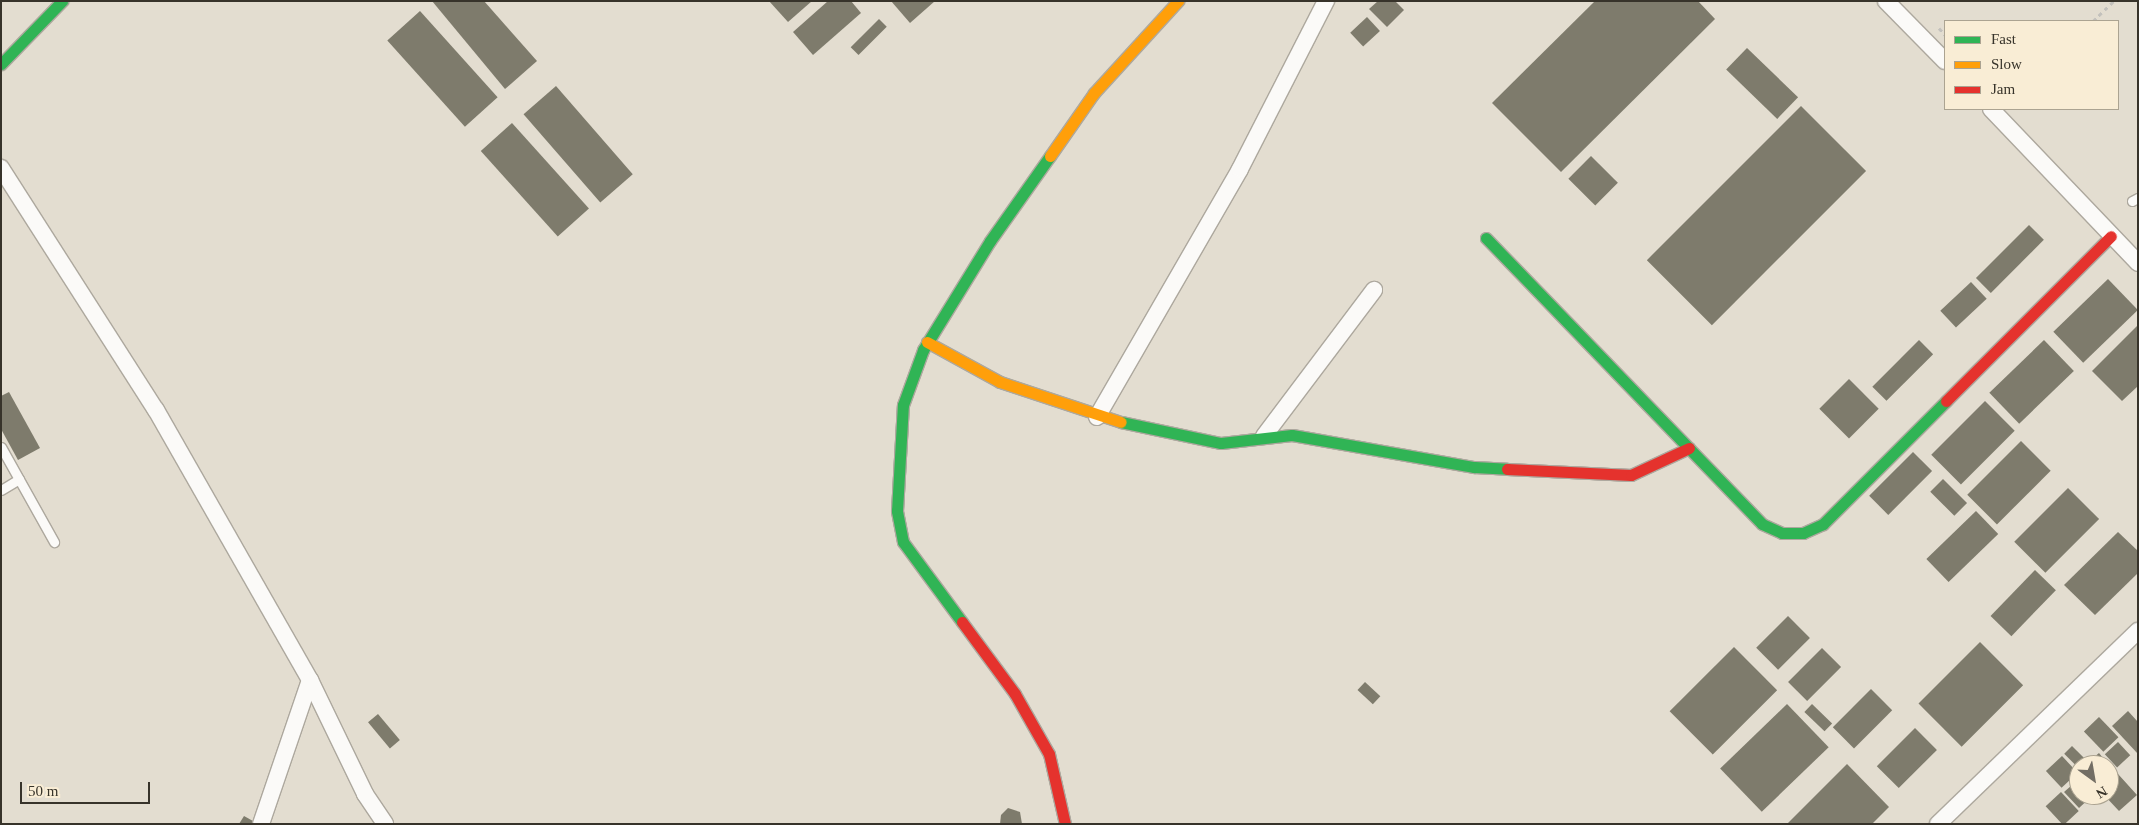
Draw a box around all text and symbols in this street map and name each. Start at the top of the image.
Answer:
legend [1944,20,2119,110]
text: Fast [1991,31,2016,47]
text: Slow [1991,56,2022,72]
text: Jam [1991,81,2015,97]
north arrow [2069,755,2119,805]
scale bar [22,772,152,804]
text: 50 m [28,783,58,799]
text: N [2093,783,2110,801]

